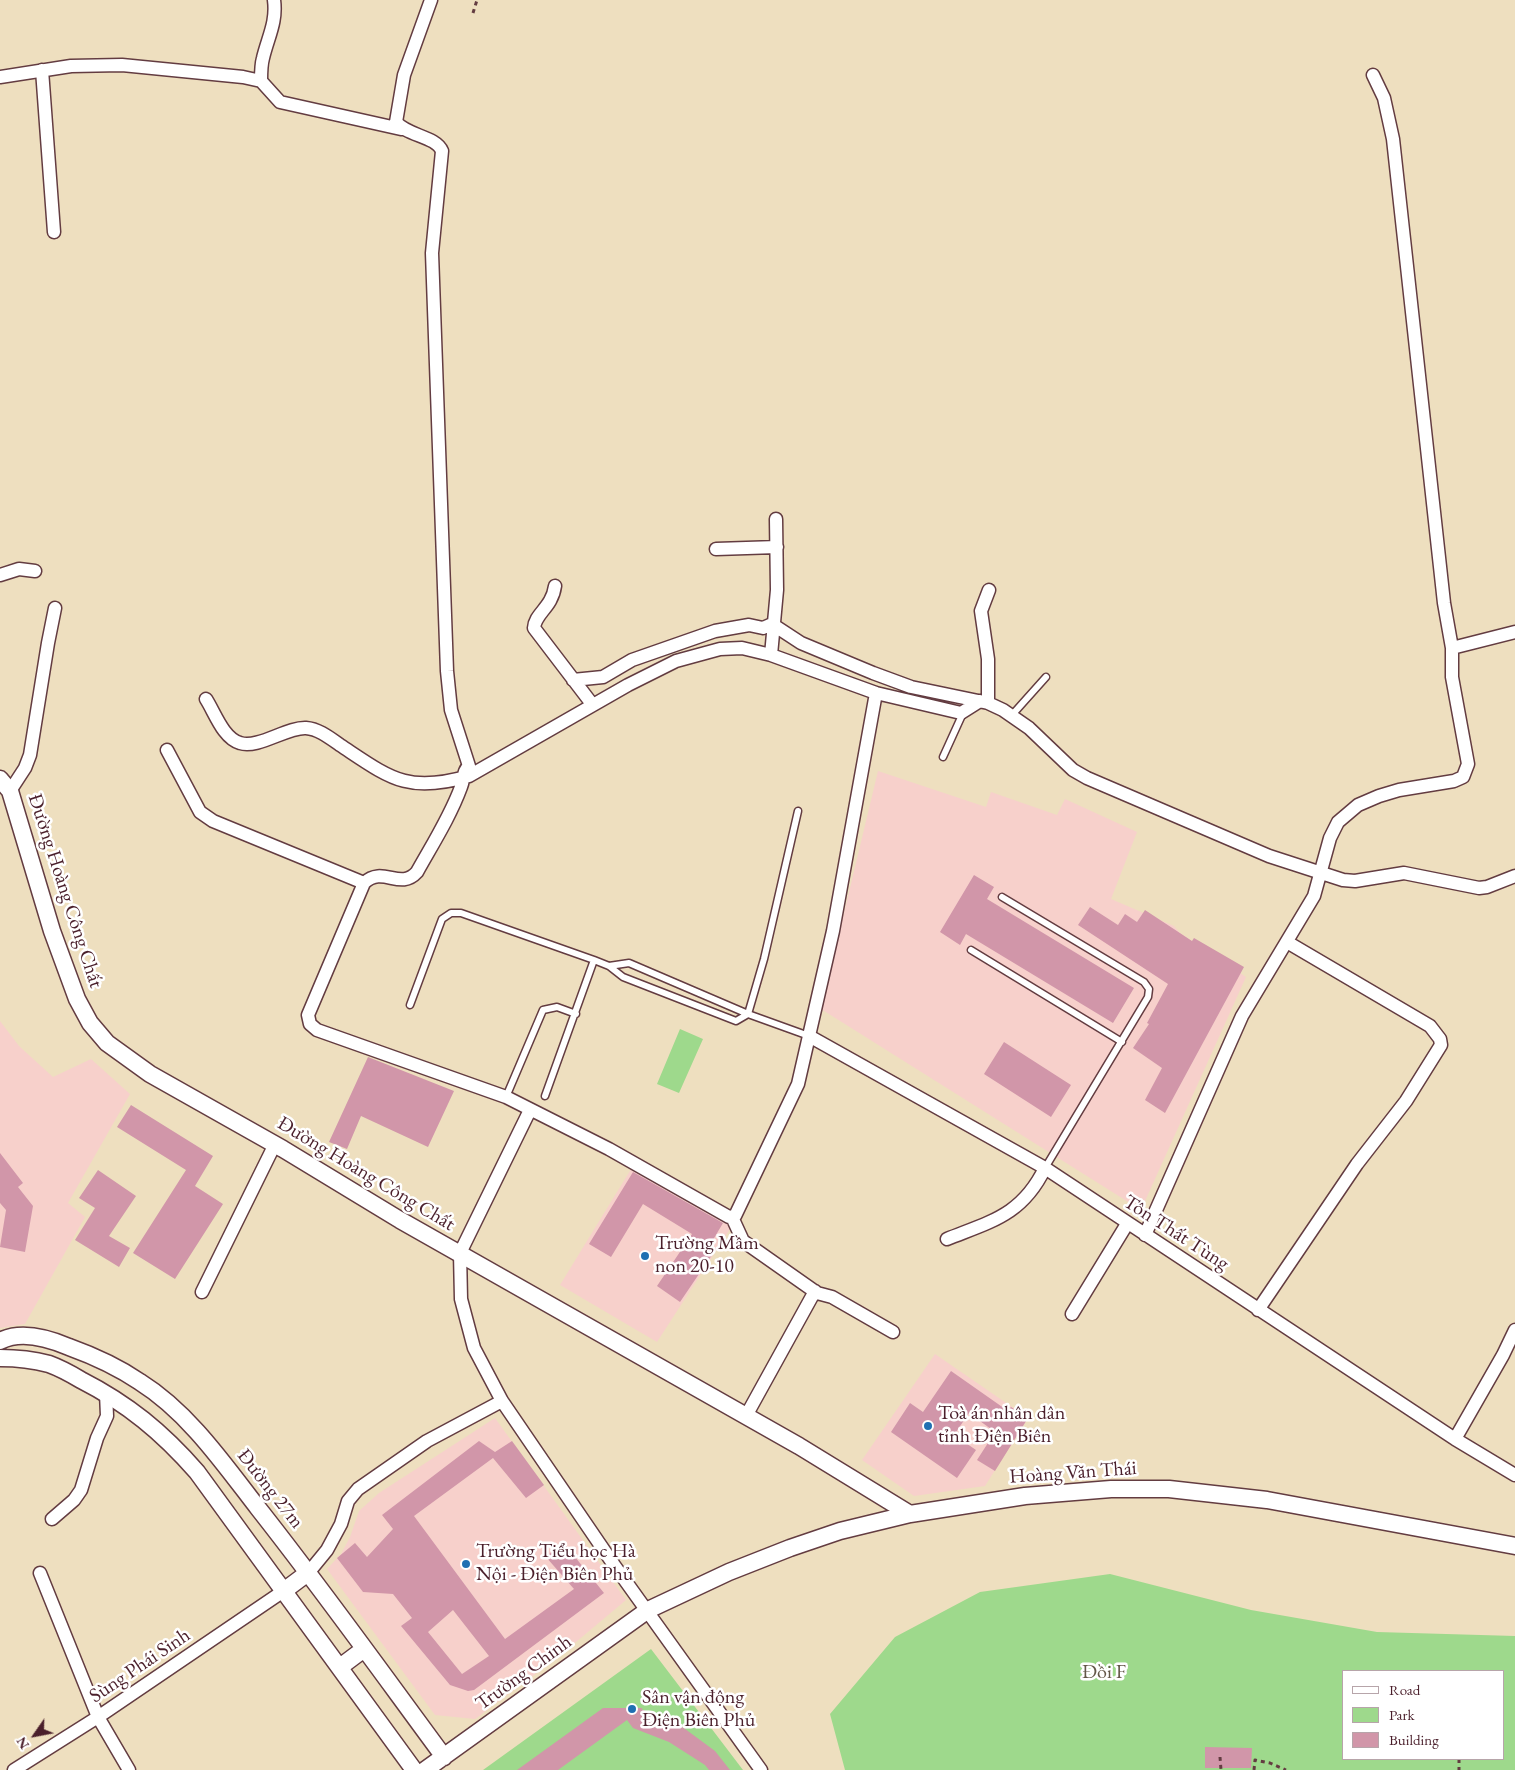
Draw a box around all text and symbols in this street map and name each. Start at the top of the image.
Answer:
street label: Đường Hoàng Công Chất [22,791,108,991]
street label: Đường Hoàng Công Chất [273,1112,459,1236]
street label: Tôn Thất Tùng [1119,1190,1233,1276]
place label: Trường Mầm non 20-10 [655,1232,759,1279]
marker: Trường Mầm non 20-10 [639,1250,651,1262]
place label: Toà án nhân dân tỉnh Điện Biên [938,1402,1065,1449]
marker: Toà án nhân dân tỉnh Điện Biên [922,1420,934,1432]
street label: Đường 27m [231,1444,309,1534]
street label: Hoàng Văn Thái [1009,1457,1137,1489]
place label: Trường Tiểu học Hà Nội - Điện Biên Phủ [476,1540,636,1587]
marker: Trường Tiểu học Hà Nội - Điện Biên Phủ [460,1558,472,1570]
street label: Sùng Phái Sinh [85,1624,195,1708]
street label: Trường Chinh [471,1630,577,1716]
park label: Đồi F [1082,1661,1126,1685]
legend [1342,1670,1505,1760]
text: Road [1389,1680,1420,1699]
place label: Sân vận động Điện Biên Phủ [642,1686,755,1733]
marker: Sân vận động Điện Biên Phủ [626,1703,638,1715]
text: Park [1389,1705,1415,1724]
north arrow [10,1710,60,1760]
text: Building [1389,1730,1439,1749]
text: N [12,1734,33,1753]

